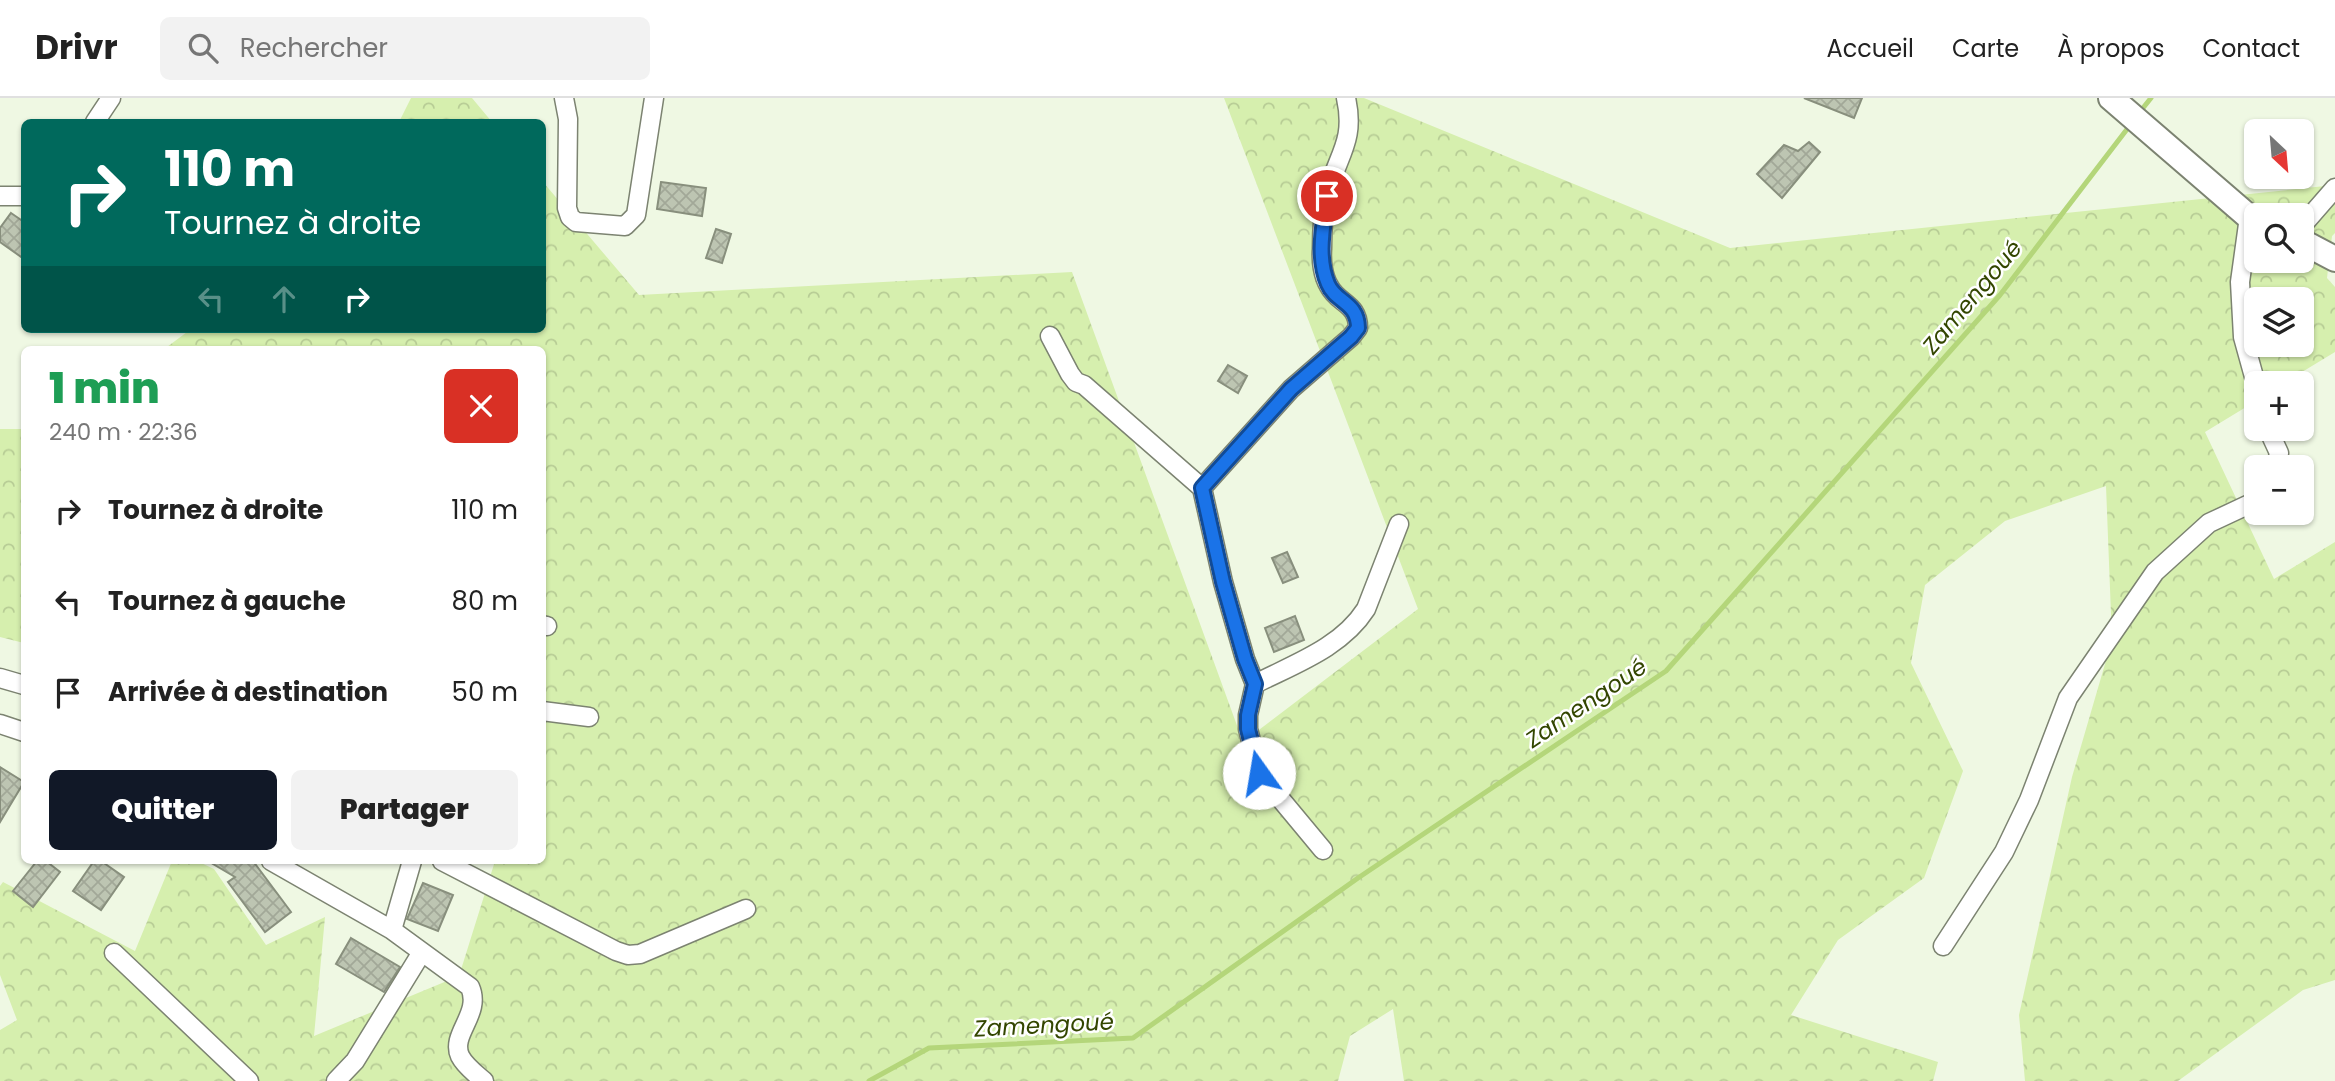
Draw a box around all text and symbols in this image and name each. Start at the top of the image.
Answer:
search box [160,17,650,80]
text: Drivr [35,24,118,71]
icon: search [184,29,222,67]
text: Rechercher [240,30,388,66]
text: Accueil [1827,32,1914,65]
text: Carte [1952,32,2019,65]
text: À propos [2057,32,2164,65]
text: Contact [2202,32,2300,65]
north arrow [2244,119,2314,189]
map controls [2244,119,2314,525]
text: 110 m [164,135,295,203]
icon: right [49,147,140,238]
pin [1297,166,1357,226]
icon: arrive [1308,177,1346,215]
text: Tournez à droite [164,200,421,245]
button: search [2244,203,2314,273]
water label: Zamengoué [1914,233,2029,362]
icon: left [192,280,230,318]
icon: ahead [265,280,303,318]
icon: right [338,280,376,318]
button: layers [2244,287,2314,357]
text: 1 min [49,359,160,418]
button: close [444,369,518,443]
button: + [2244,371,2314,441]
text: 240 m · 22:36 [49,416,198,448]
button: − [2244,455,2314,525]
icon: right [49,492,87,530]
text: Tournez à droite [108,492,323,528]
text: 110 m [451,492,518,528]
icon: left [49,583,87,621]
text: Tournez à gauche [108,583,346,619]
text: 80 m [452,583,518,619]
water label: Zamengoué [1518,651,1653,756]
icon: arrive [49,674,87,712]
text: Arrivée à destination [108,674,388,710]
text: 50 m [452,674,518,710]
position arrow [1222,736,1296,810]
button: Quitter [49,770,277,850]
button: Partager [291,770,518,850]
water label: Zamengoué [972,1005,1115,1045]

